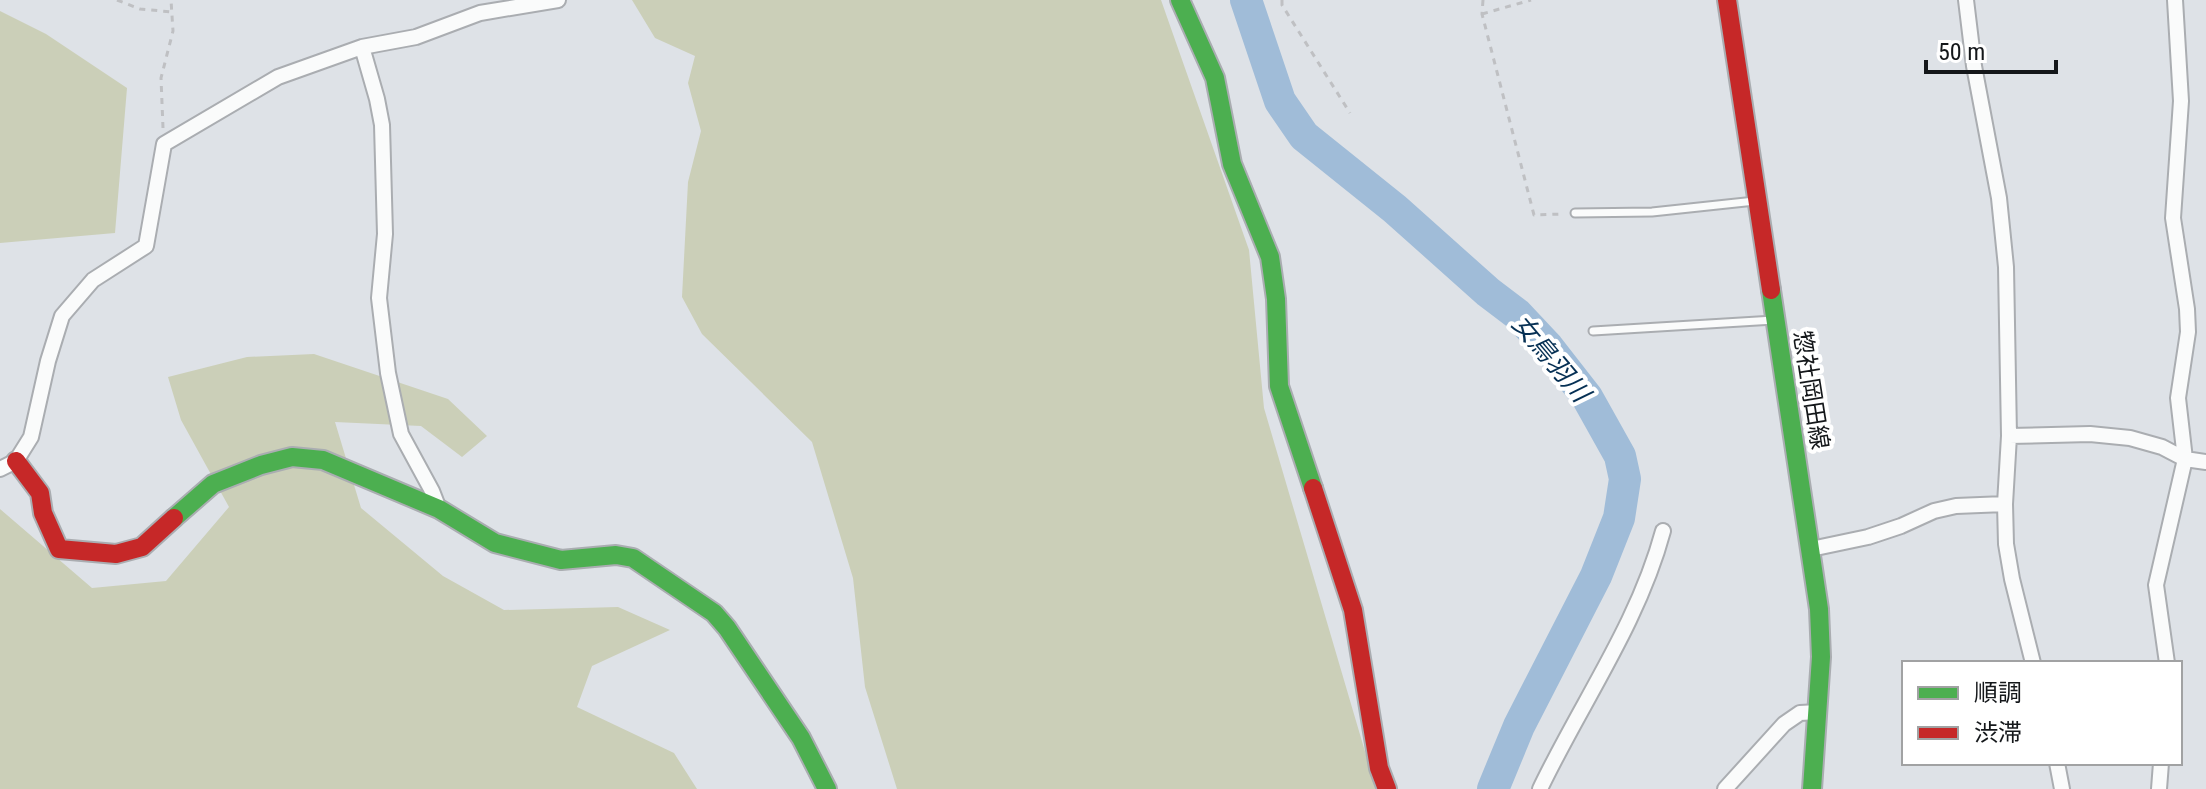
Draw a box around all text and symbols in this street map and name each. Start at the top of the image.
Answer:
scale bar [1926,24,2056,74]
text: 50 m [1938,38,1985,66]
water label: 女鳥羽川 [1506,309,1598,410]
street label: 惣社岡田線 [1788,329,1834,451]
legend [1902,661,2182,765]
text: 順調 [1974,679,2022,707]
text: 渋滞 [1974,719,2022,747]

